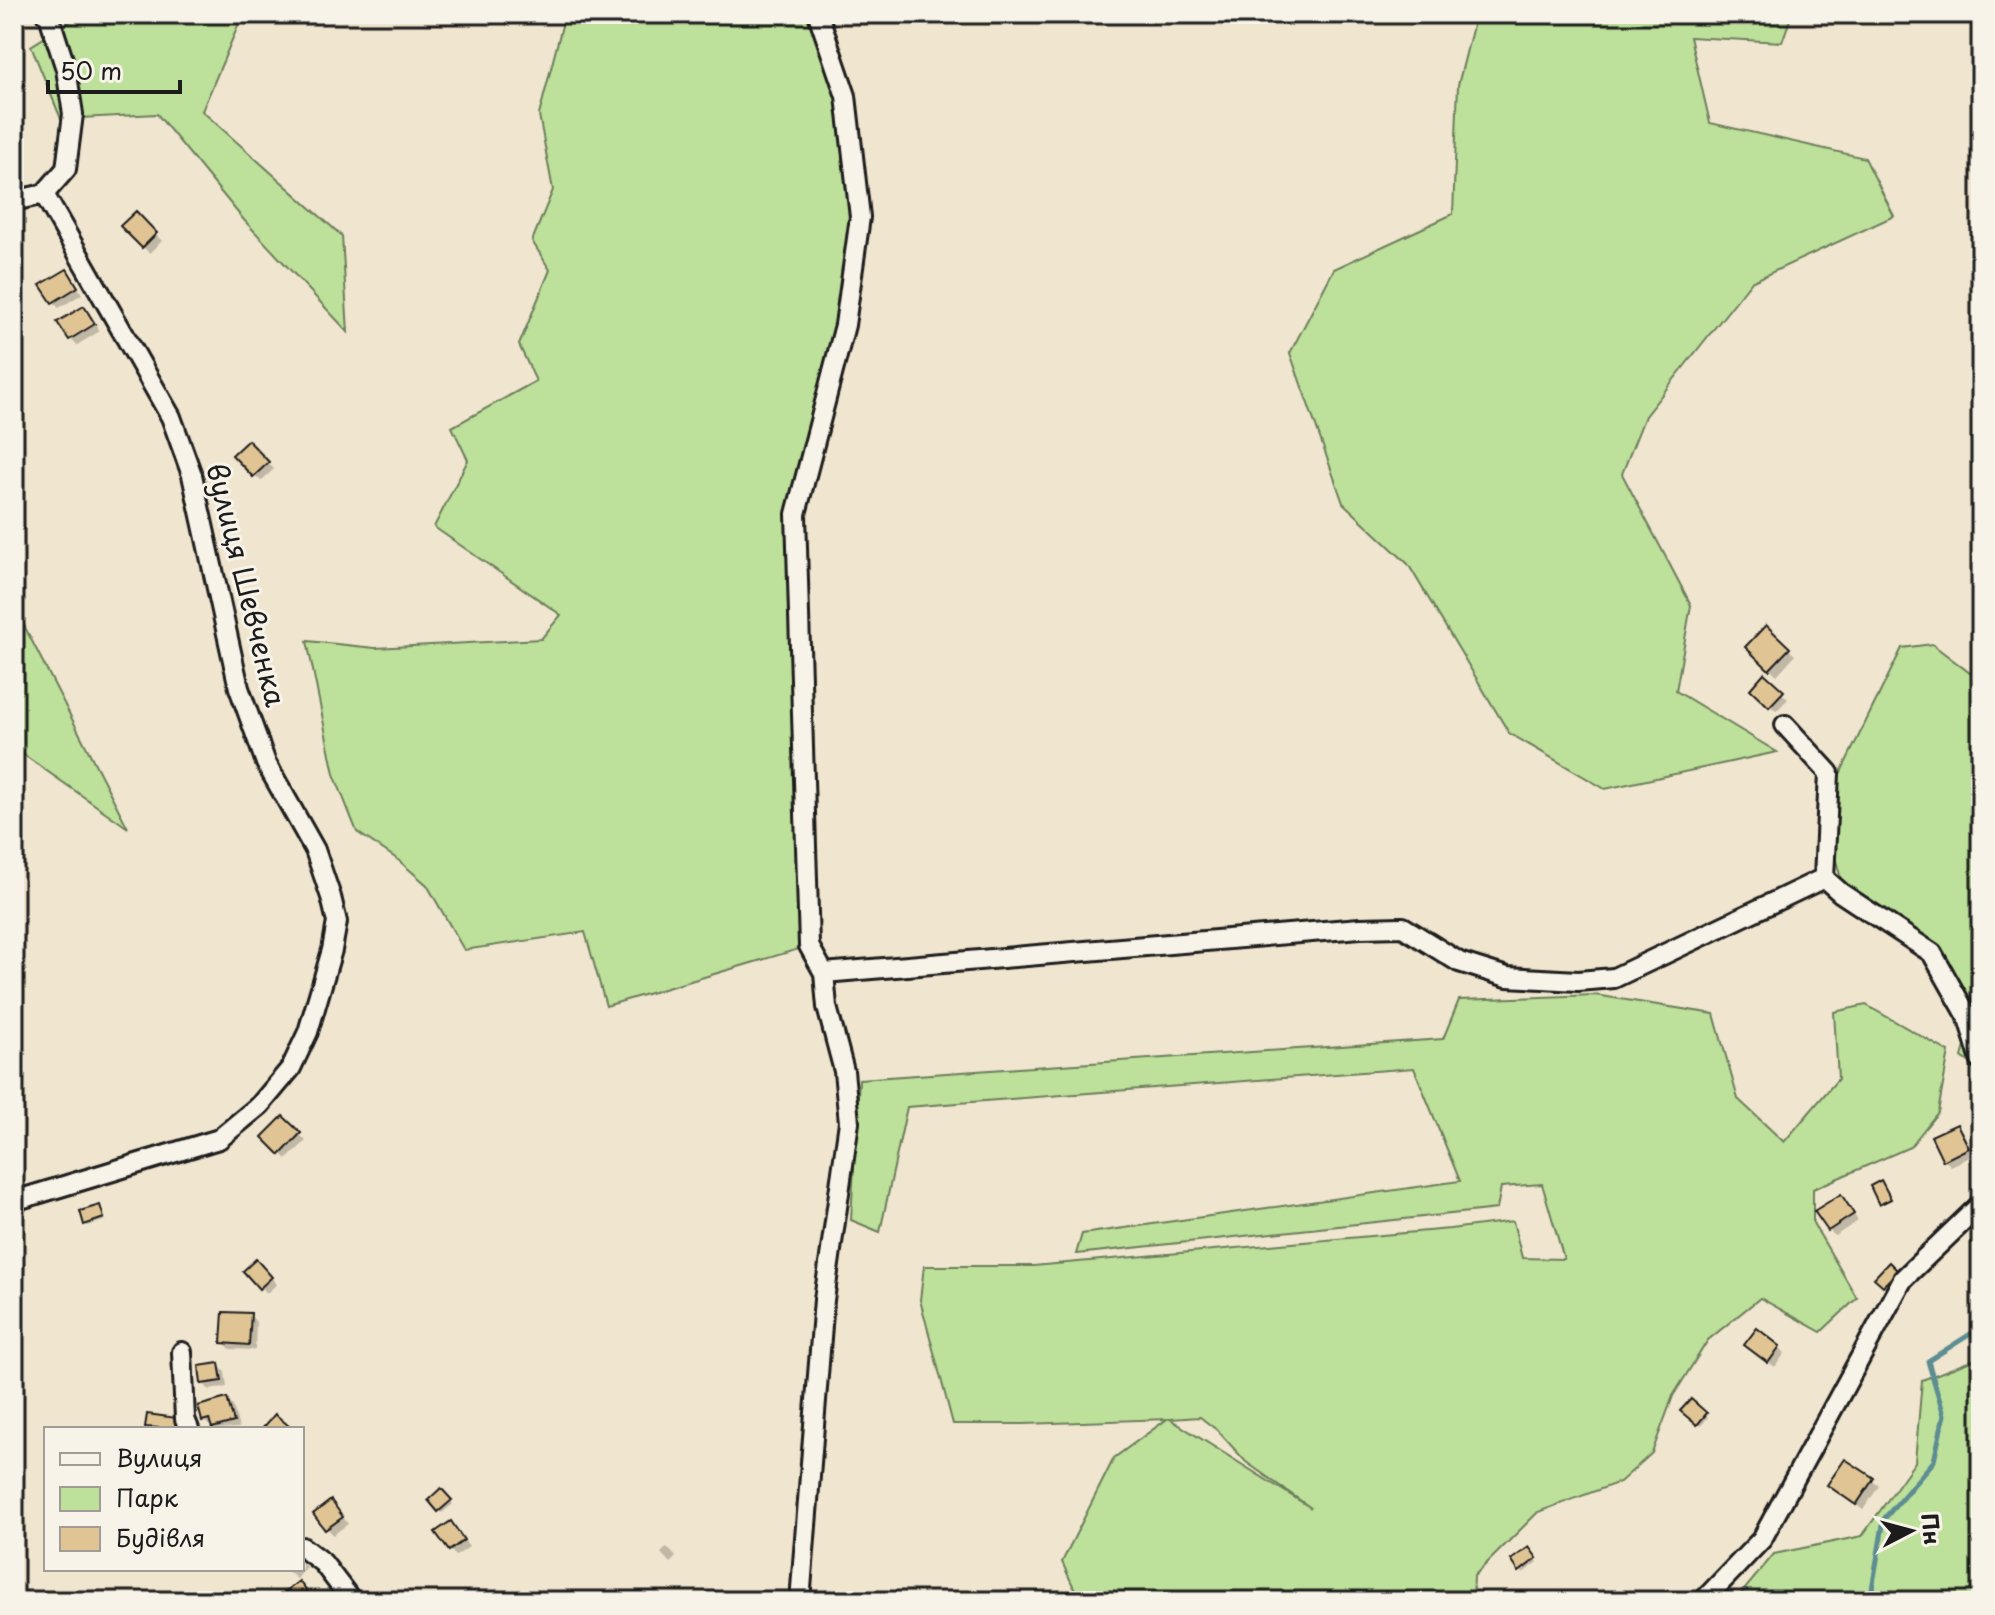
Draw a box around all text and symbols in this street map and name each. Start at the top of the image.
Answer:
scale bar [48,44,180,94]
text: 50 m [60,52,122,88]
street label: вулиця Шевченка [196,458,299,711]
legend [44,1427,304,1571]
text: Вулиця [116,1439,202,1475]
text: Парк [116,1479,179,1515]
north arrow [1871,1491,1951,1571]
text: Пн [1914,1511,1950,1546]
text: Будівля [116,1519,205,1555]

